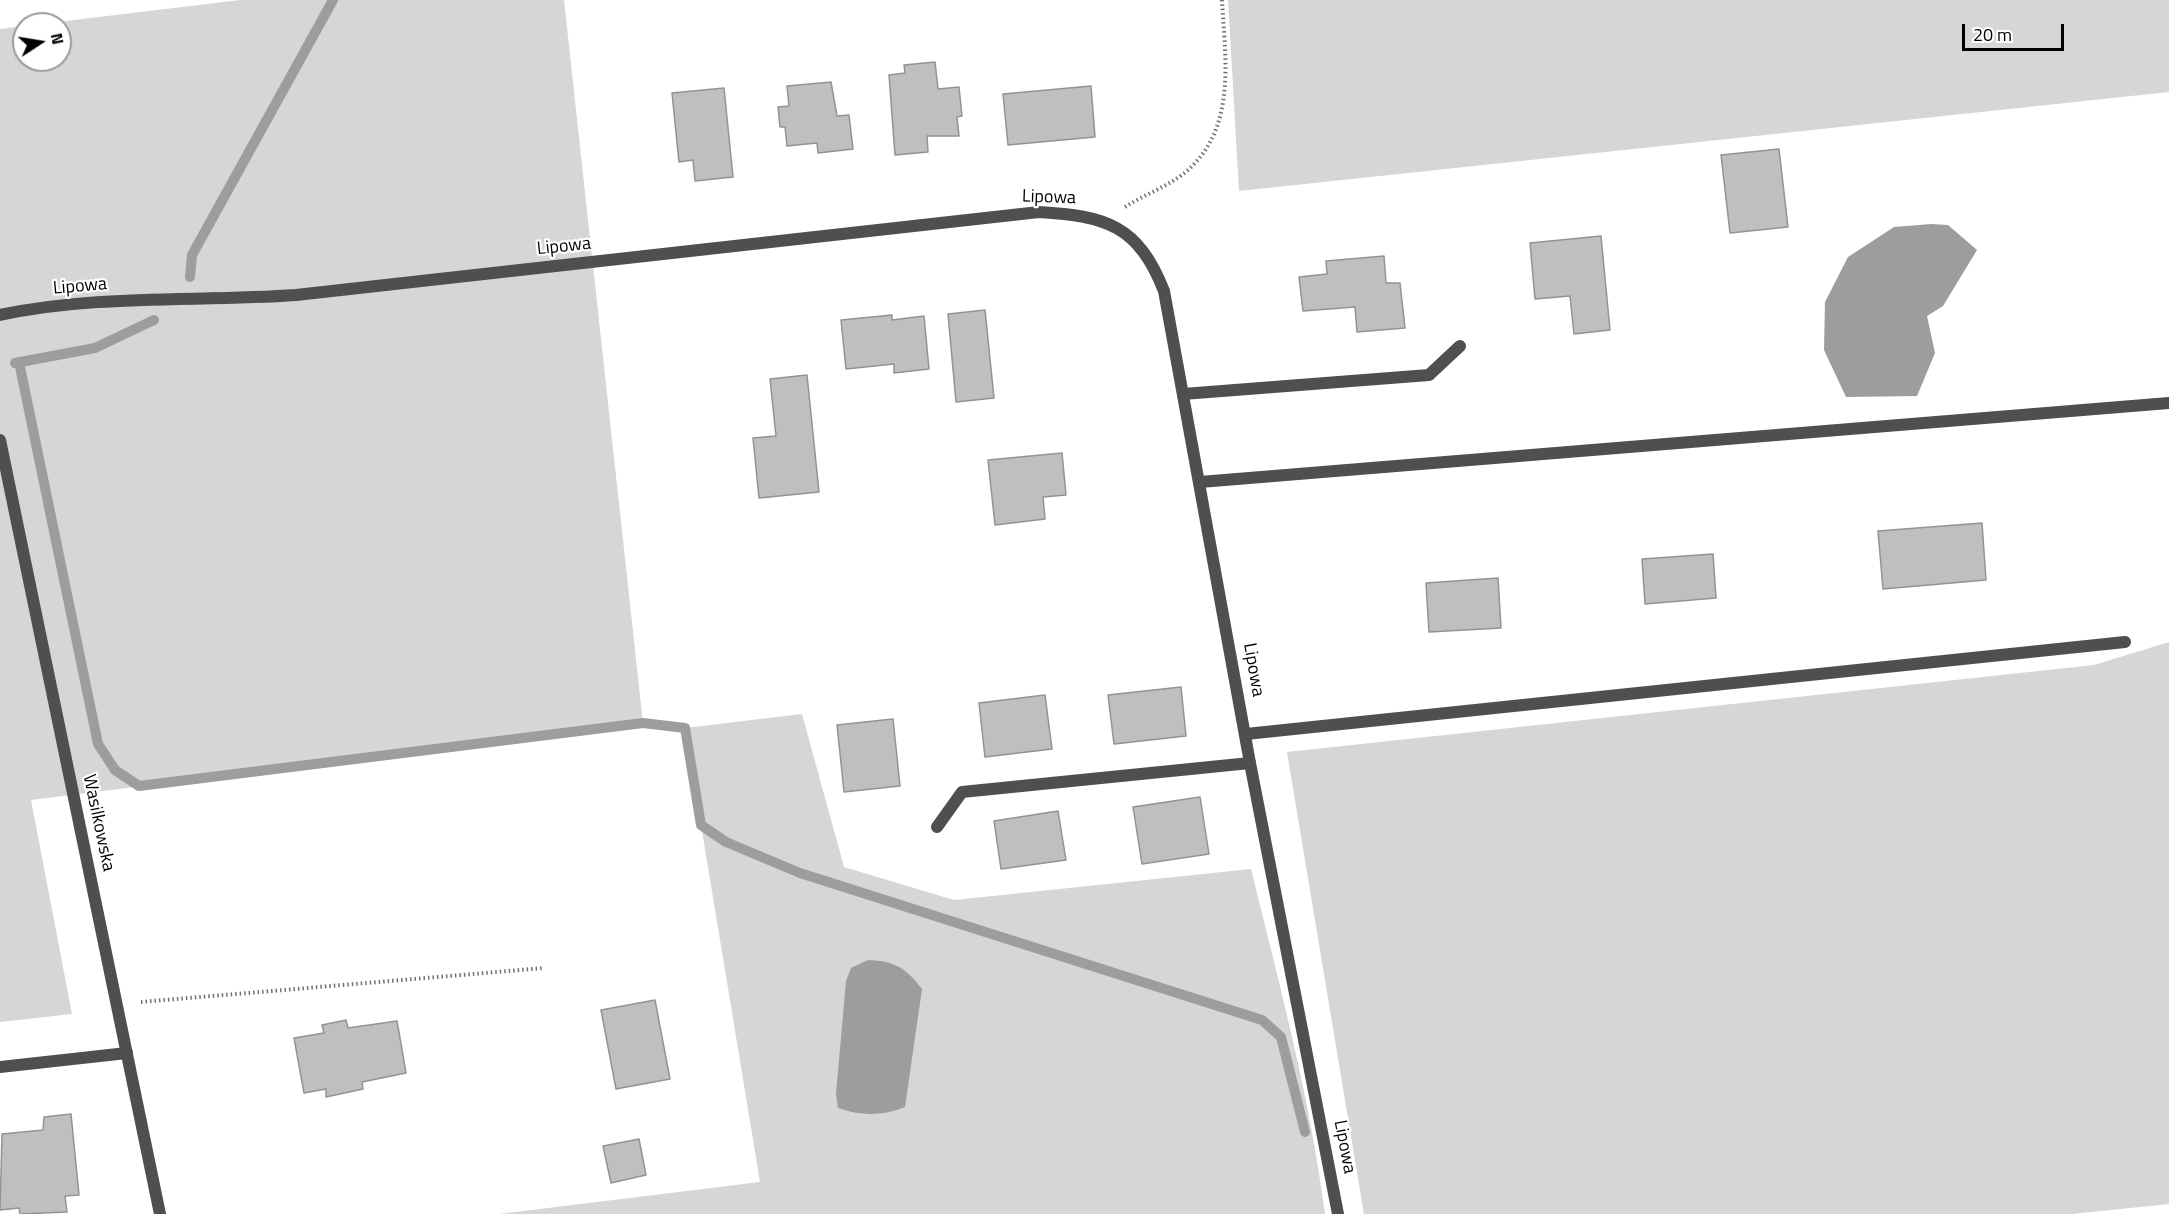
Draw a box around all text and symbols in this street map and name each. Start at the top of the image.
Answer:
north arrow [12,12,72,72]
scale bar [1965,12,2067,50]
text: 20 m [1973,21,2012,48]
text: N [45,31,71,47]
street label: Lipowa [1022,186,1076,210]
street label: Lipowa [536,233,592,261]
street label: Lipowa [52,274,108,300]
street label: Lipowa [1238,641,1268,699]
street label: Wasilkowska [77,773,119,873]
street label: Lipowa [1328,1118,1360,1176]

